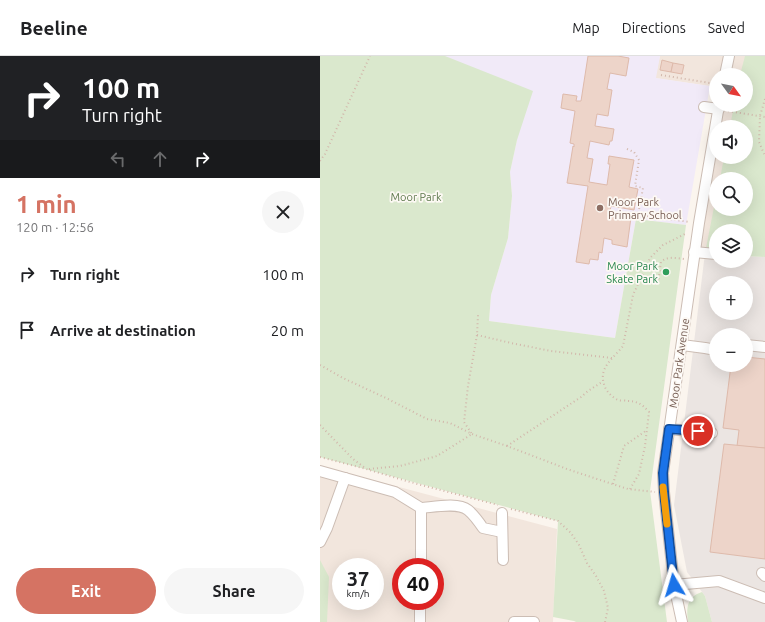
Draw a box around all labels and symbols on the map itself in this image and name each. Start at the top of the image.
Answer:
north arrow [709,68,753,112]
park label: Moor Park [391,191,442,203]
place label: Moor Park Primary School [608,196,682,221]
marker: Moor Park Primary School [595,203,605,213]
place label: Moor Park Skate Park [606,260,658,285]
marker: Moor Park Skate Park [661,267,671,277]
street label: Moor Park Avenue [667,317,691,409]
pin [681,414,715,448]
speed limit sign: 40 [392,558,444,610]
position arrow [653,564,695,606]

